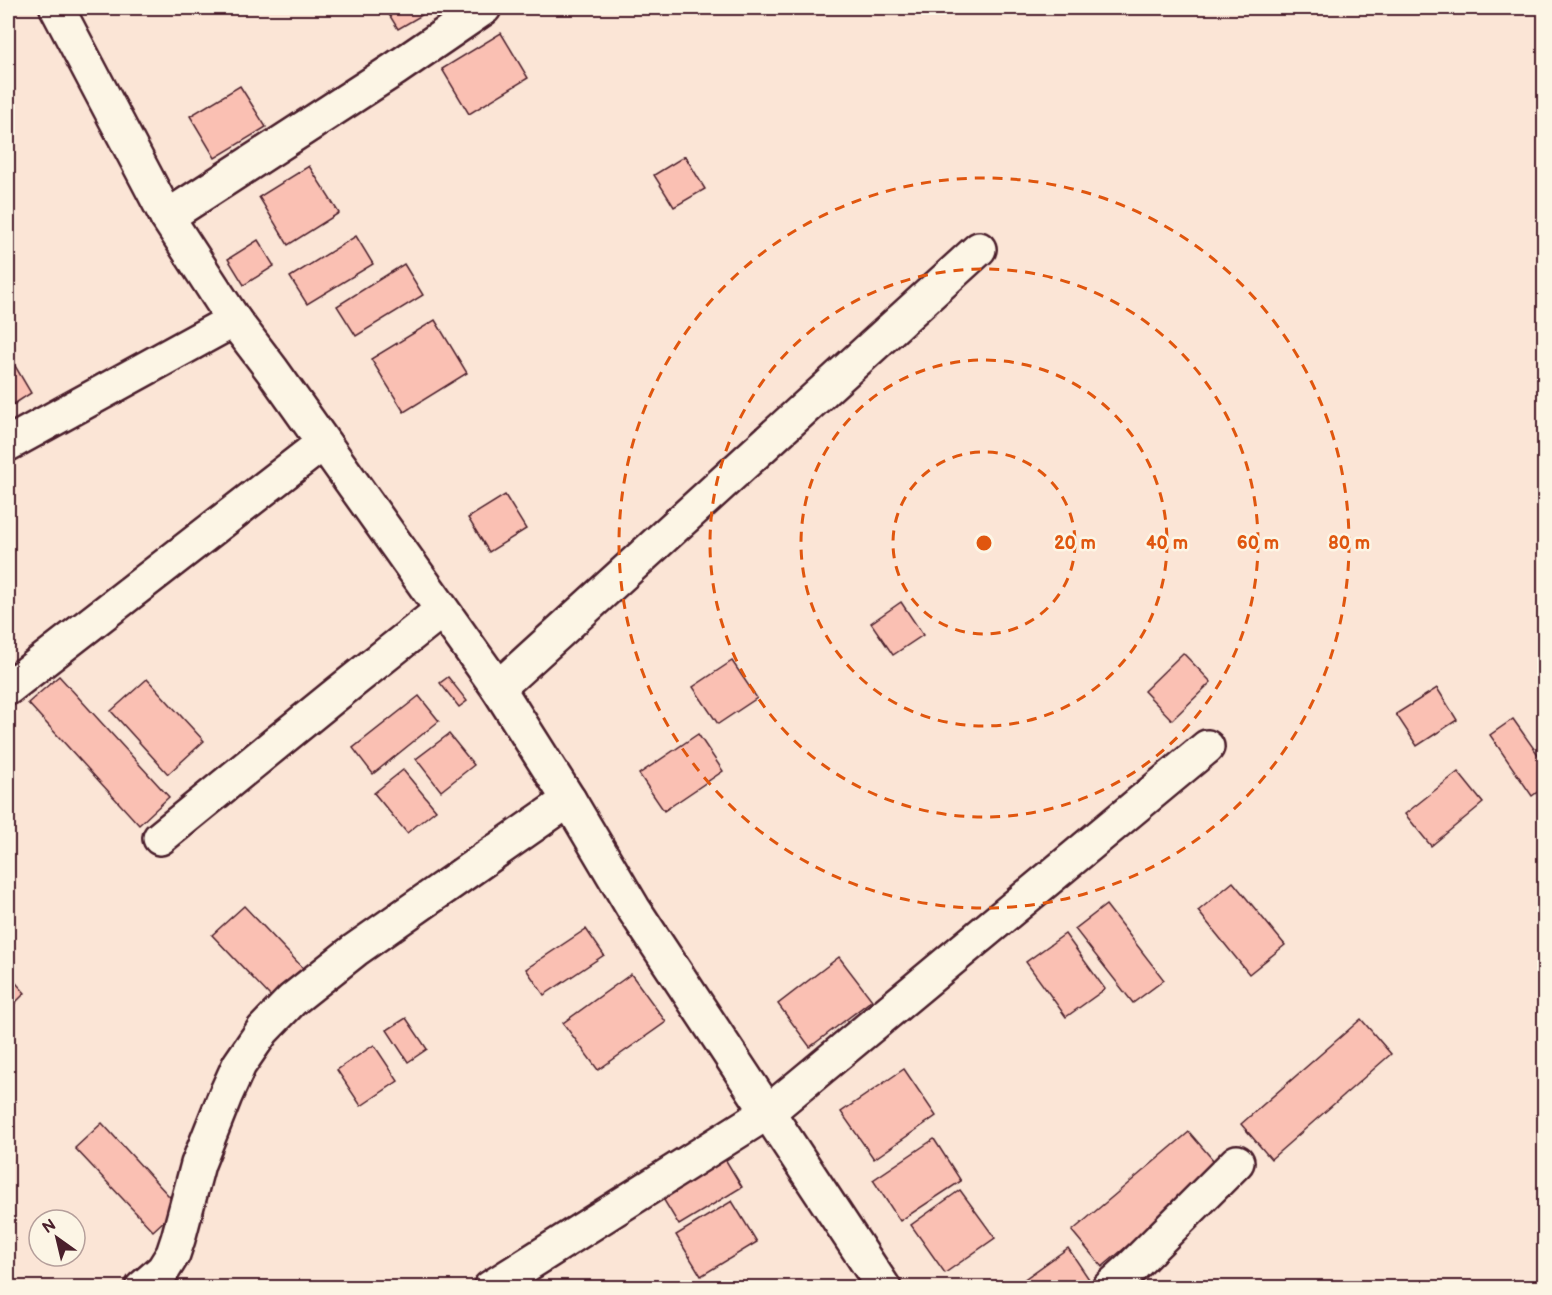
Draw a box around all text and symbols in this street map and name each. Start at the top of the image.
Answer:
centre of rings [974,533,994,553]
text: 20 m [1054,533,1096,554]
text: 40 m [1146,533,1188,554]
text: 60 m [1237,533,1279,554]
text: 80 m [1328,533,1370,554]
north arrow [27,1208,87,1268]
text: N [39,1216,60,1238]

